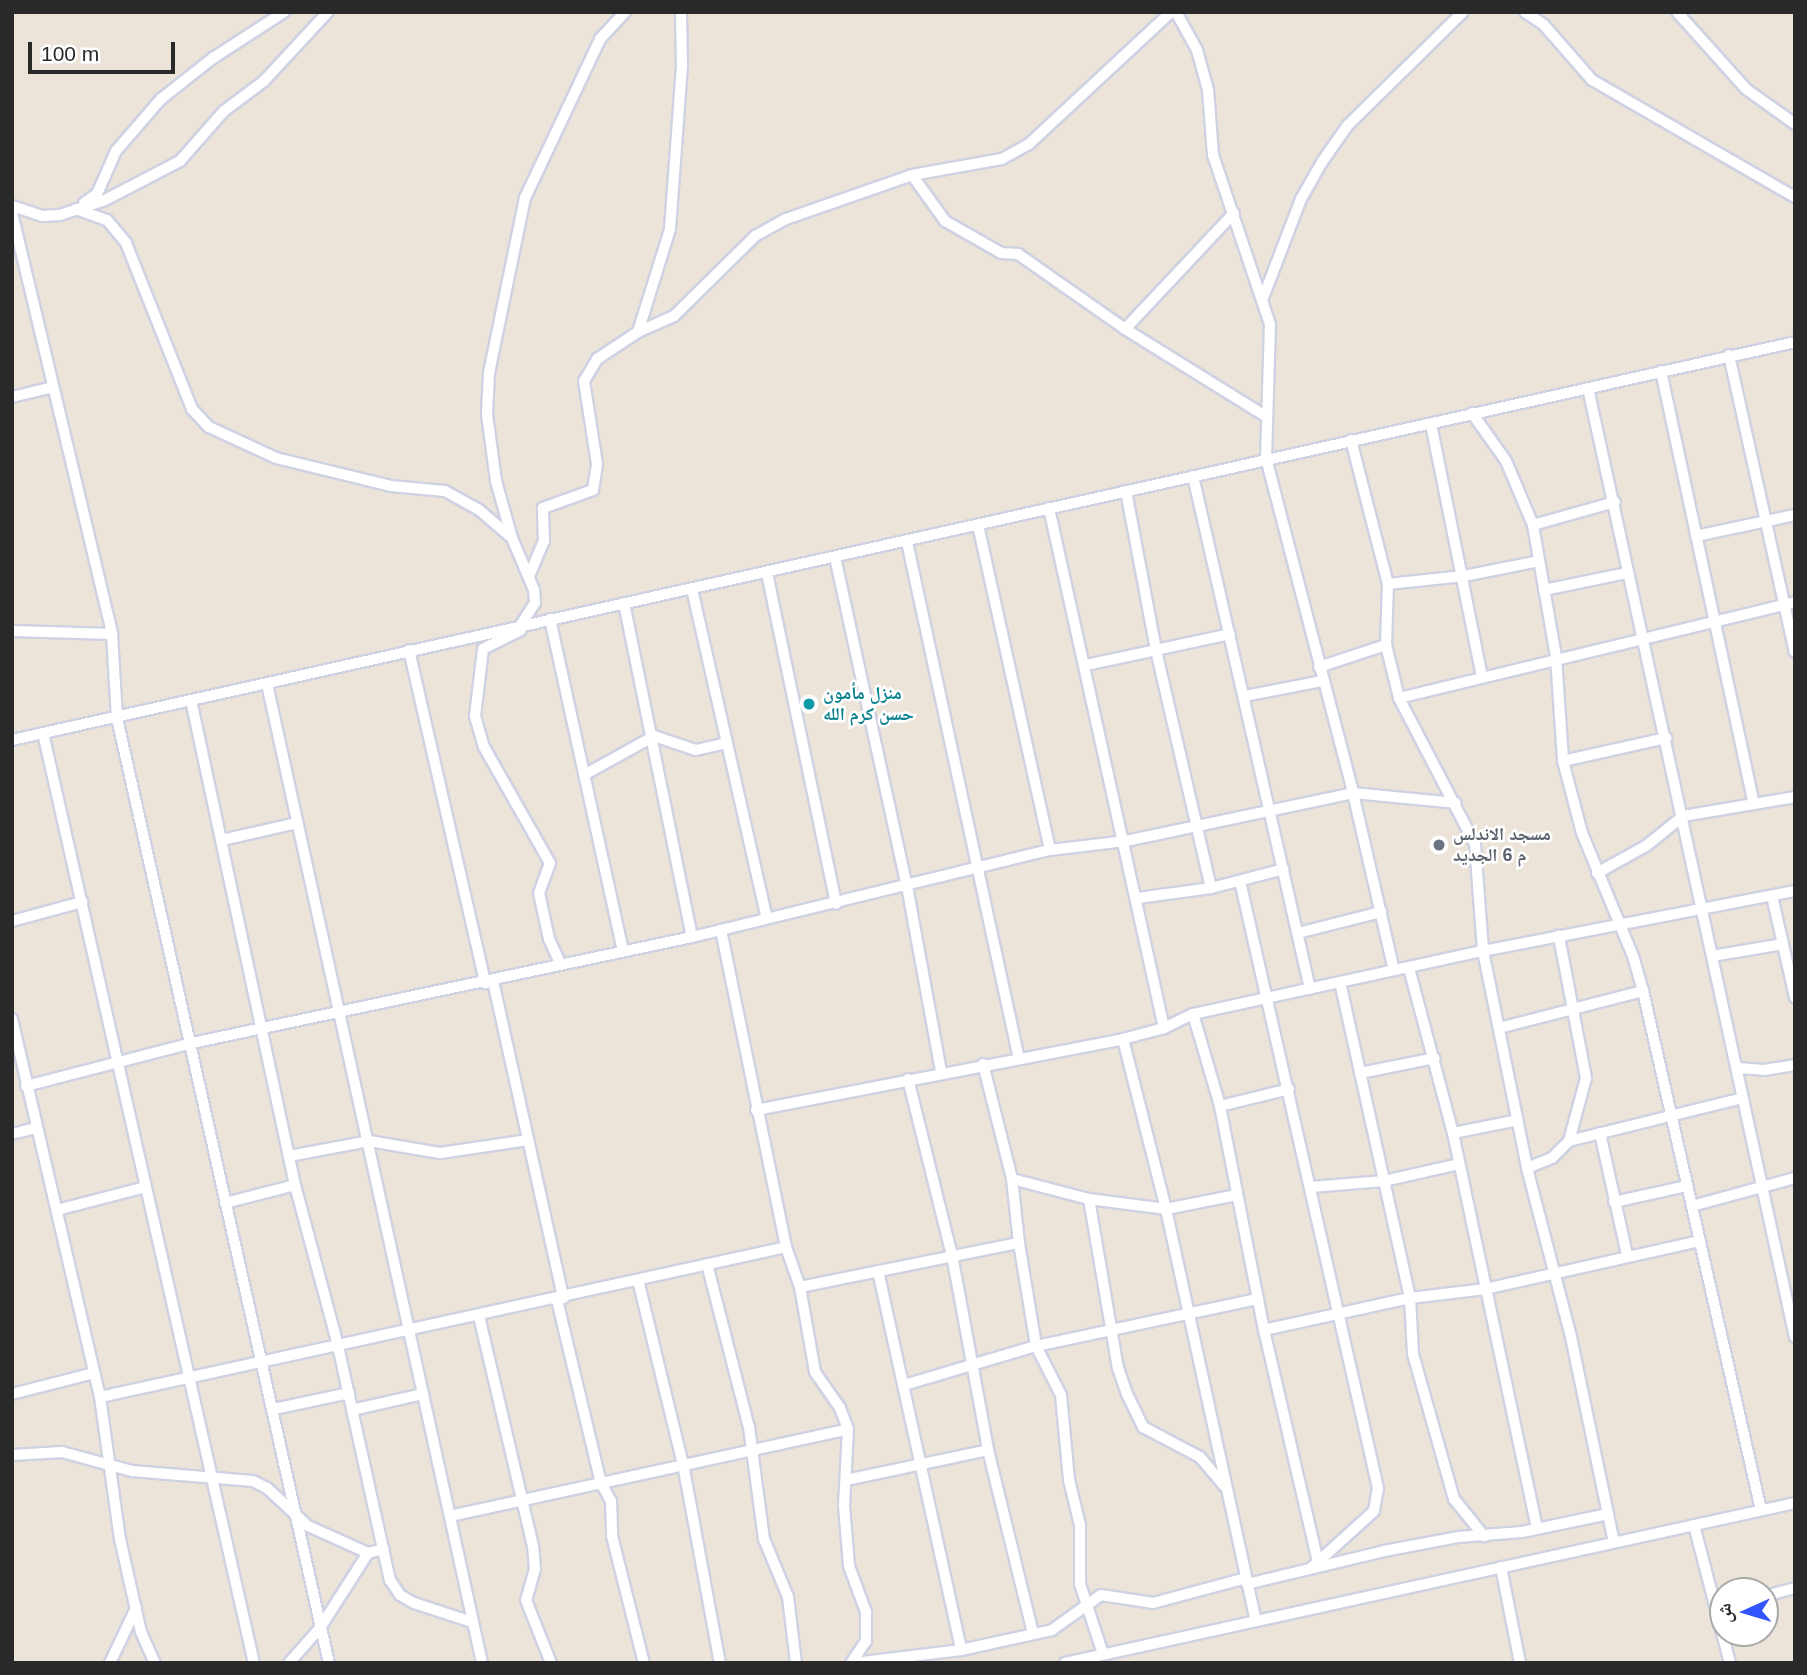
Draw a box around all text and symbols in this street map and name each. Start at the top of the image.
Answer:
scale bar [32,28,178,72]
text: 100 m [41,42,99,65]
place label: منزل مأمون حسن كرم الله [823,683,914,726]
marker: منزل مأمون حسن كرم الله [801,696,817,712]
place label: مسجد الاندلس م 6 الجديد [1453,824,1551,866]
marker: مسجد الاندلس م 6 الجديد [1431,837,1447,853]
north arrow [1709,1577,1779,1647]
text: ش [1713,1603,1736,1624]

